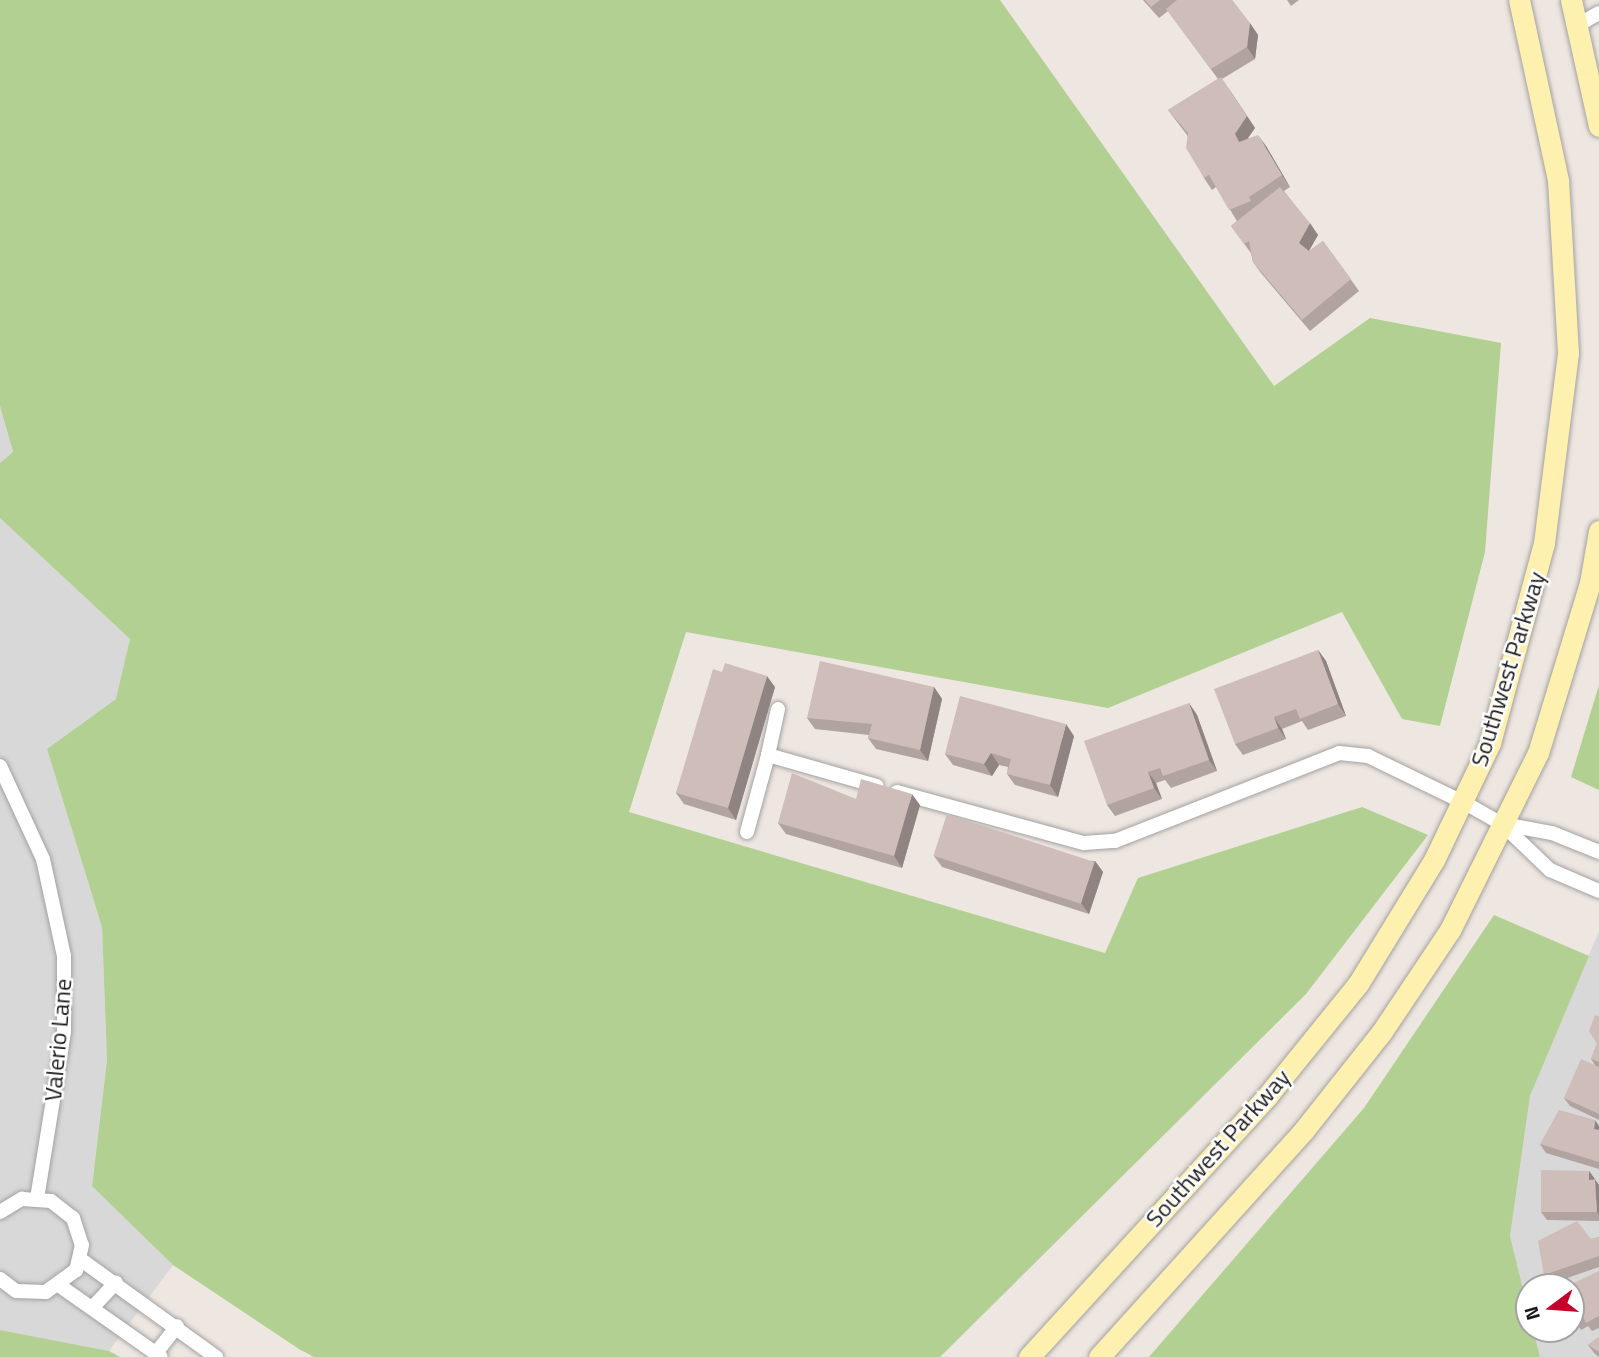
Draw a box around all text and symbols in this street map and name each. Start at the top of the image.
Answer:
street label: Southwest Parkway [1465,568,1551,770]
street label: Valerio Lane [38,977,78,1103]
street label: Southwest Parkway [1140,1063,1296,1233]
north arrow [1515,1273,1585,1343]
text: N [1516,1303,1547,1324]

